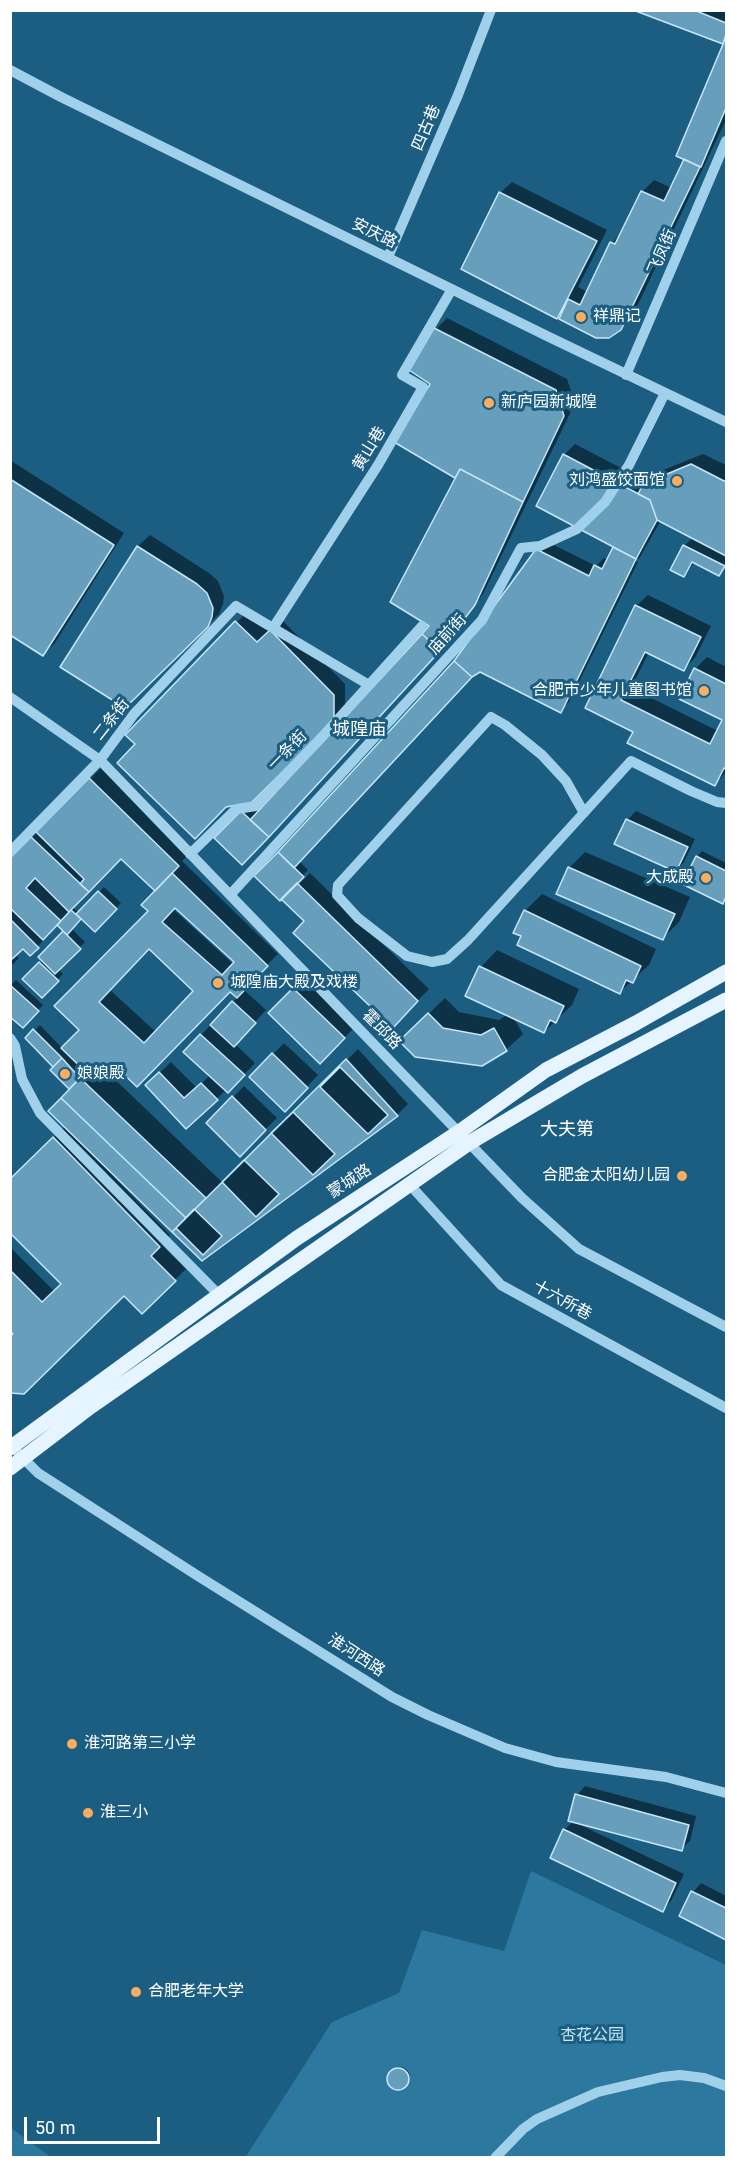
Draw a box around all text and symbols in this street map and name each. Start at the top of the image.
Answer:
street label: 四古巷 [409,102,445,154]
street label: 安庆路 [348,215,400,253]
street label: 飞凤街 [645,226,681,278]
place label: 祥鼎记 [593,307,641,327]
marker: 祥鼎记 [574,310,588,324]
place label: 新庐园新城隍 [501,393,597,413]
marker: 新庐园新城隍 [482,396,496,410]
street label: 黄山巷 [349,423,391,475]
place label: 刘鸿盛饺面馆 [569,471,665,491]
marker: 刘鸿盛饺面馆 [670,474,684,488]
street label: 庙前街 [425,611,471,659]
place label: 合肥市少年儿童图书馆 [532,681,692,701]
marker: 合肥市少年儿童图书馆 [697,684,711,698]
street label: 二条街 [90,695,134,745]
district label: 城隍庙 [332,719,386,741]
street label: 一条街 [264,727,312,775]
place label: 大成殿 [646,868,694,888]
marker: 大成殿 [699,871,713,885]
place label: 城隍庙大殿及戏楼 [230,973,358,993]
marker: 城隍庙大殿及戏楼 [211,976,225,990]
street label: 霍邱路 [357,1006,405,1054]
place label: 娘娘殿 [77,1064,125,1084]
marker: 娘娘殿 [58,1067,72,1081]
district label: 大夫第 [540,1119,594,1141]
street label: 蒙城路 [325,1161,375,1203]
place label: 合肥金太阳幼儿园 [542,1166,670,1186]
marker: 合肥金太阳幼儿园 [675,1169,689,1183]
street label: 十六所巷 [529,1277,595,1325]
street label: 淮河西路 [324,1631,388,1681]
place label: 淮河路第三小学 [84,1734,196,1754]
marker: 淮河路第三小学 [65,1737,79,1751]
place label: 淮三小 [100,1803,148,1823]
marker: 淮三小 [81,1806,95,1820]
place label: 合肥老年大学 [148,1982,244,2002]
marker: 合肥老年大学 [129,1985,143,1999]
park label: 杏花公园 [560,2026,624,2046]
scale bar [27,2105,164,2143]
text: 50 m [35,2117,75,2138]

